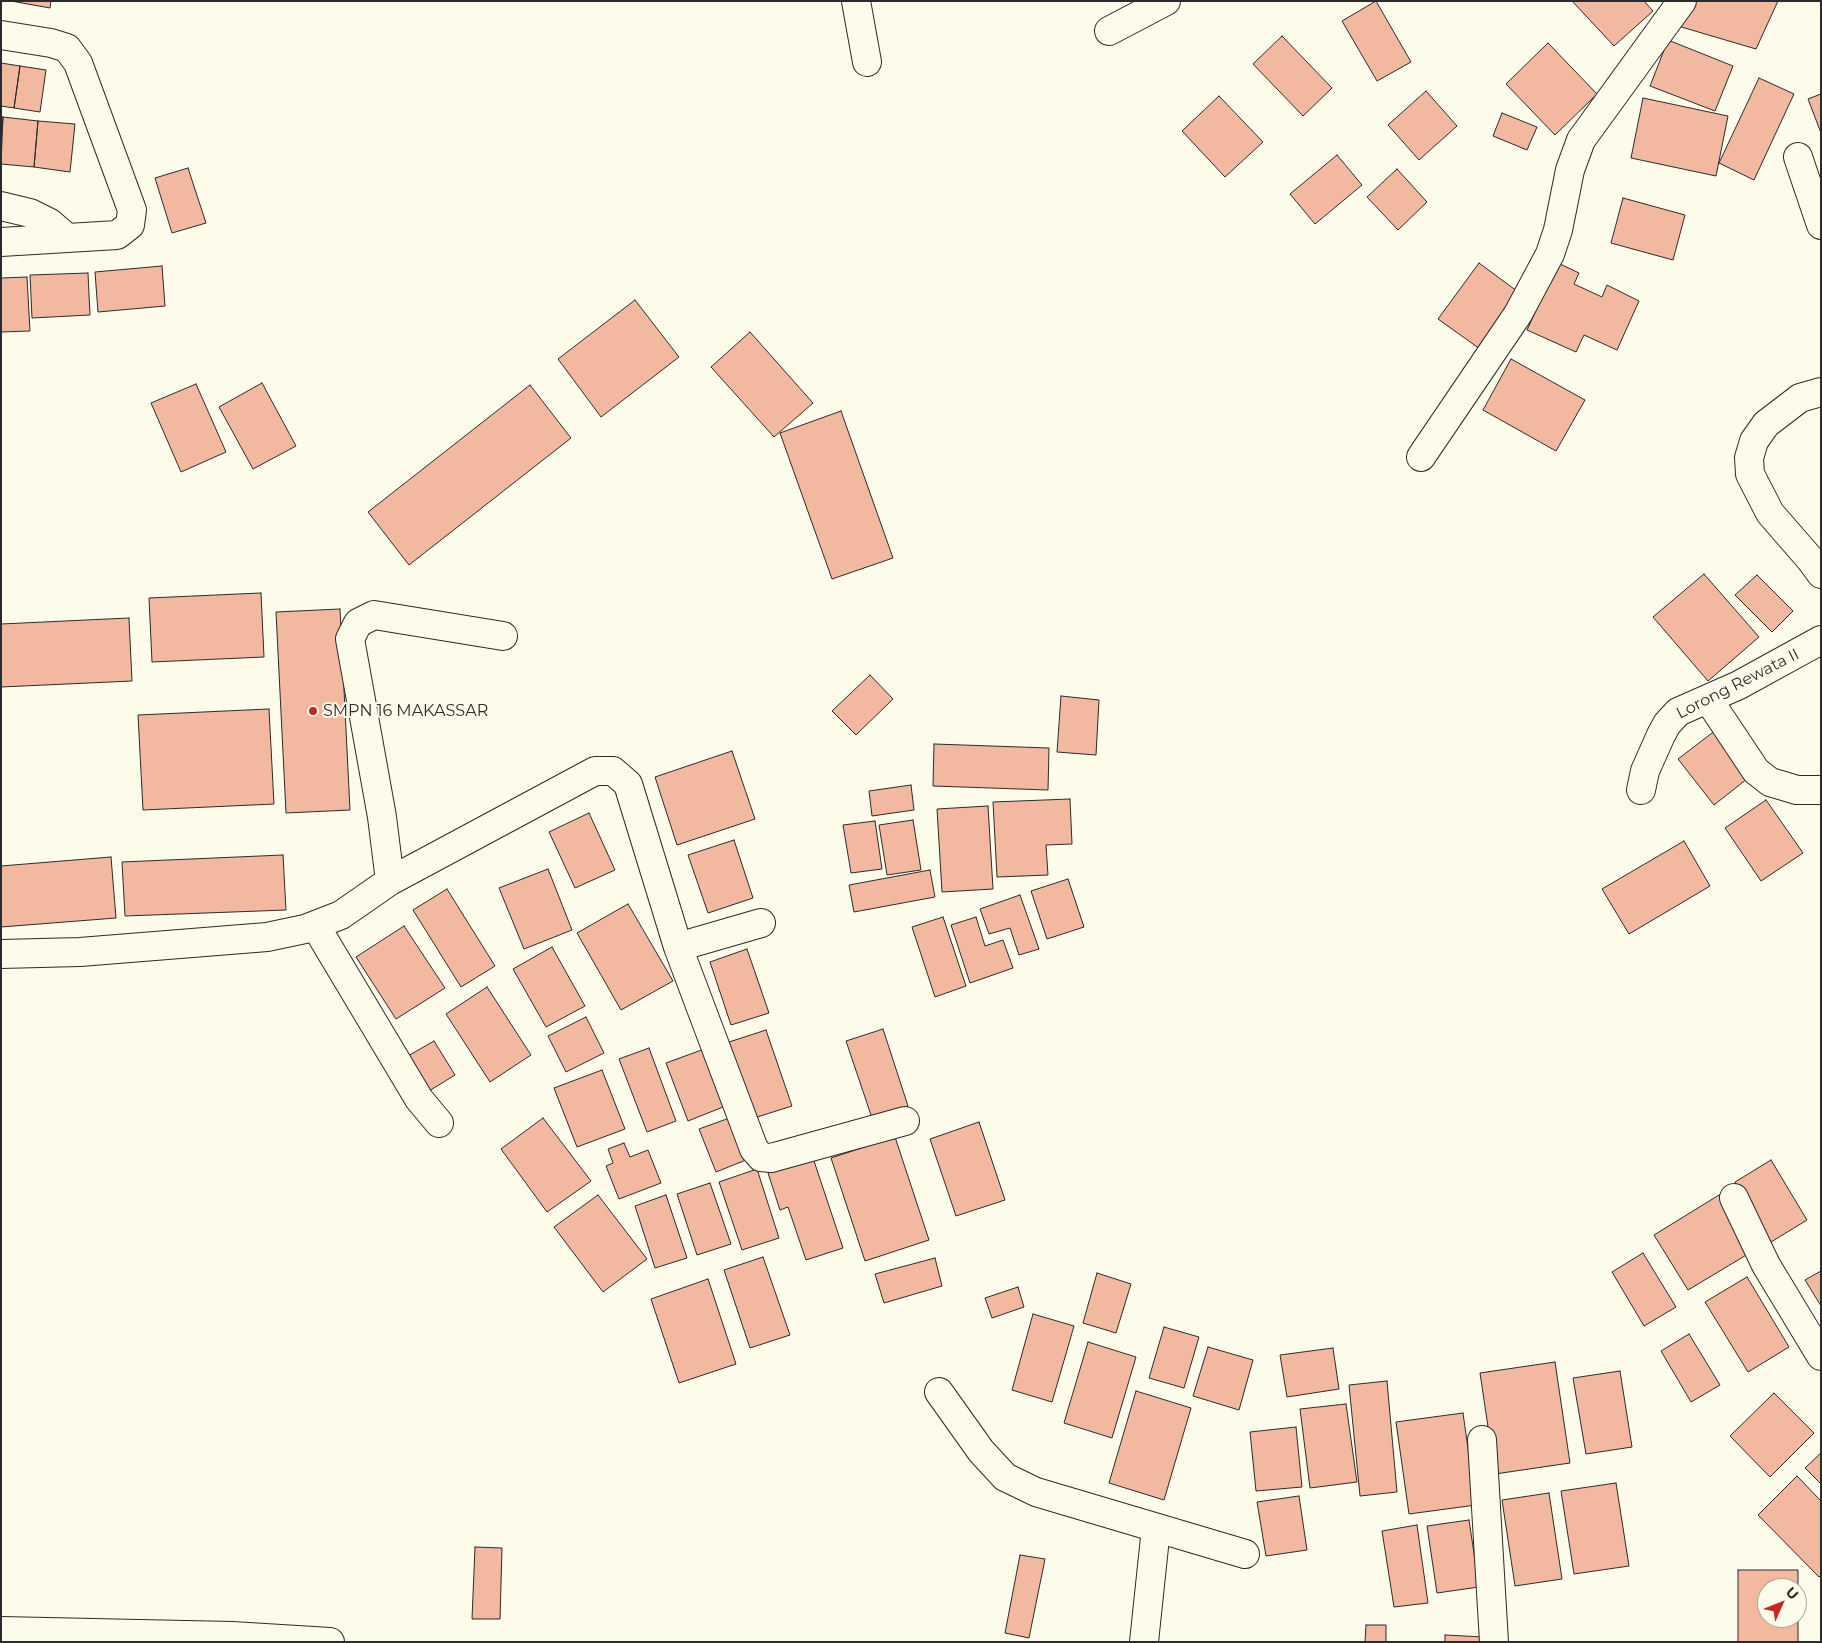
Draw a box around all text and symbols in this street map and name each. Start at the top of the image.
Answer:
street label: Lorong Rewata II [1673,645,1803,723]
place label: SMPN 16 MAKASSAR [323,701,488,721]
marker: SMPN 16 MAKASSAR [307,705,319,717]
north arrow [1757,1578,1807,1628]
text: U [1782,1583,1802,1603]

